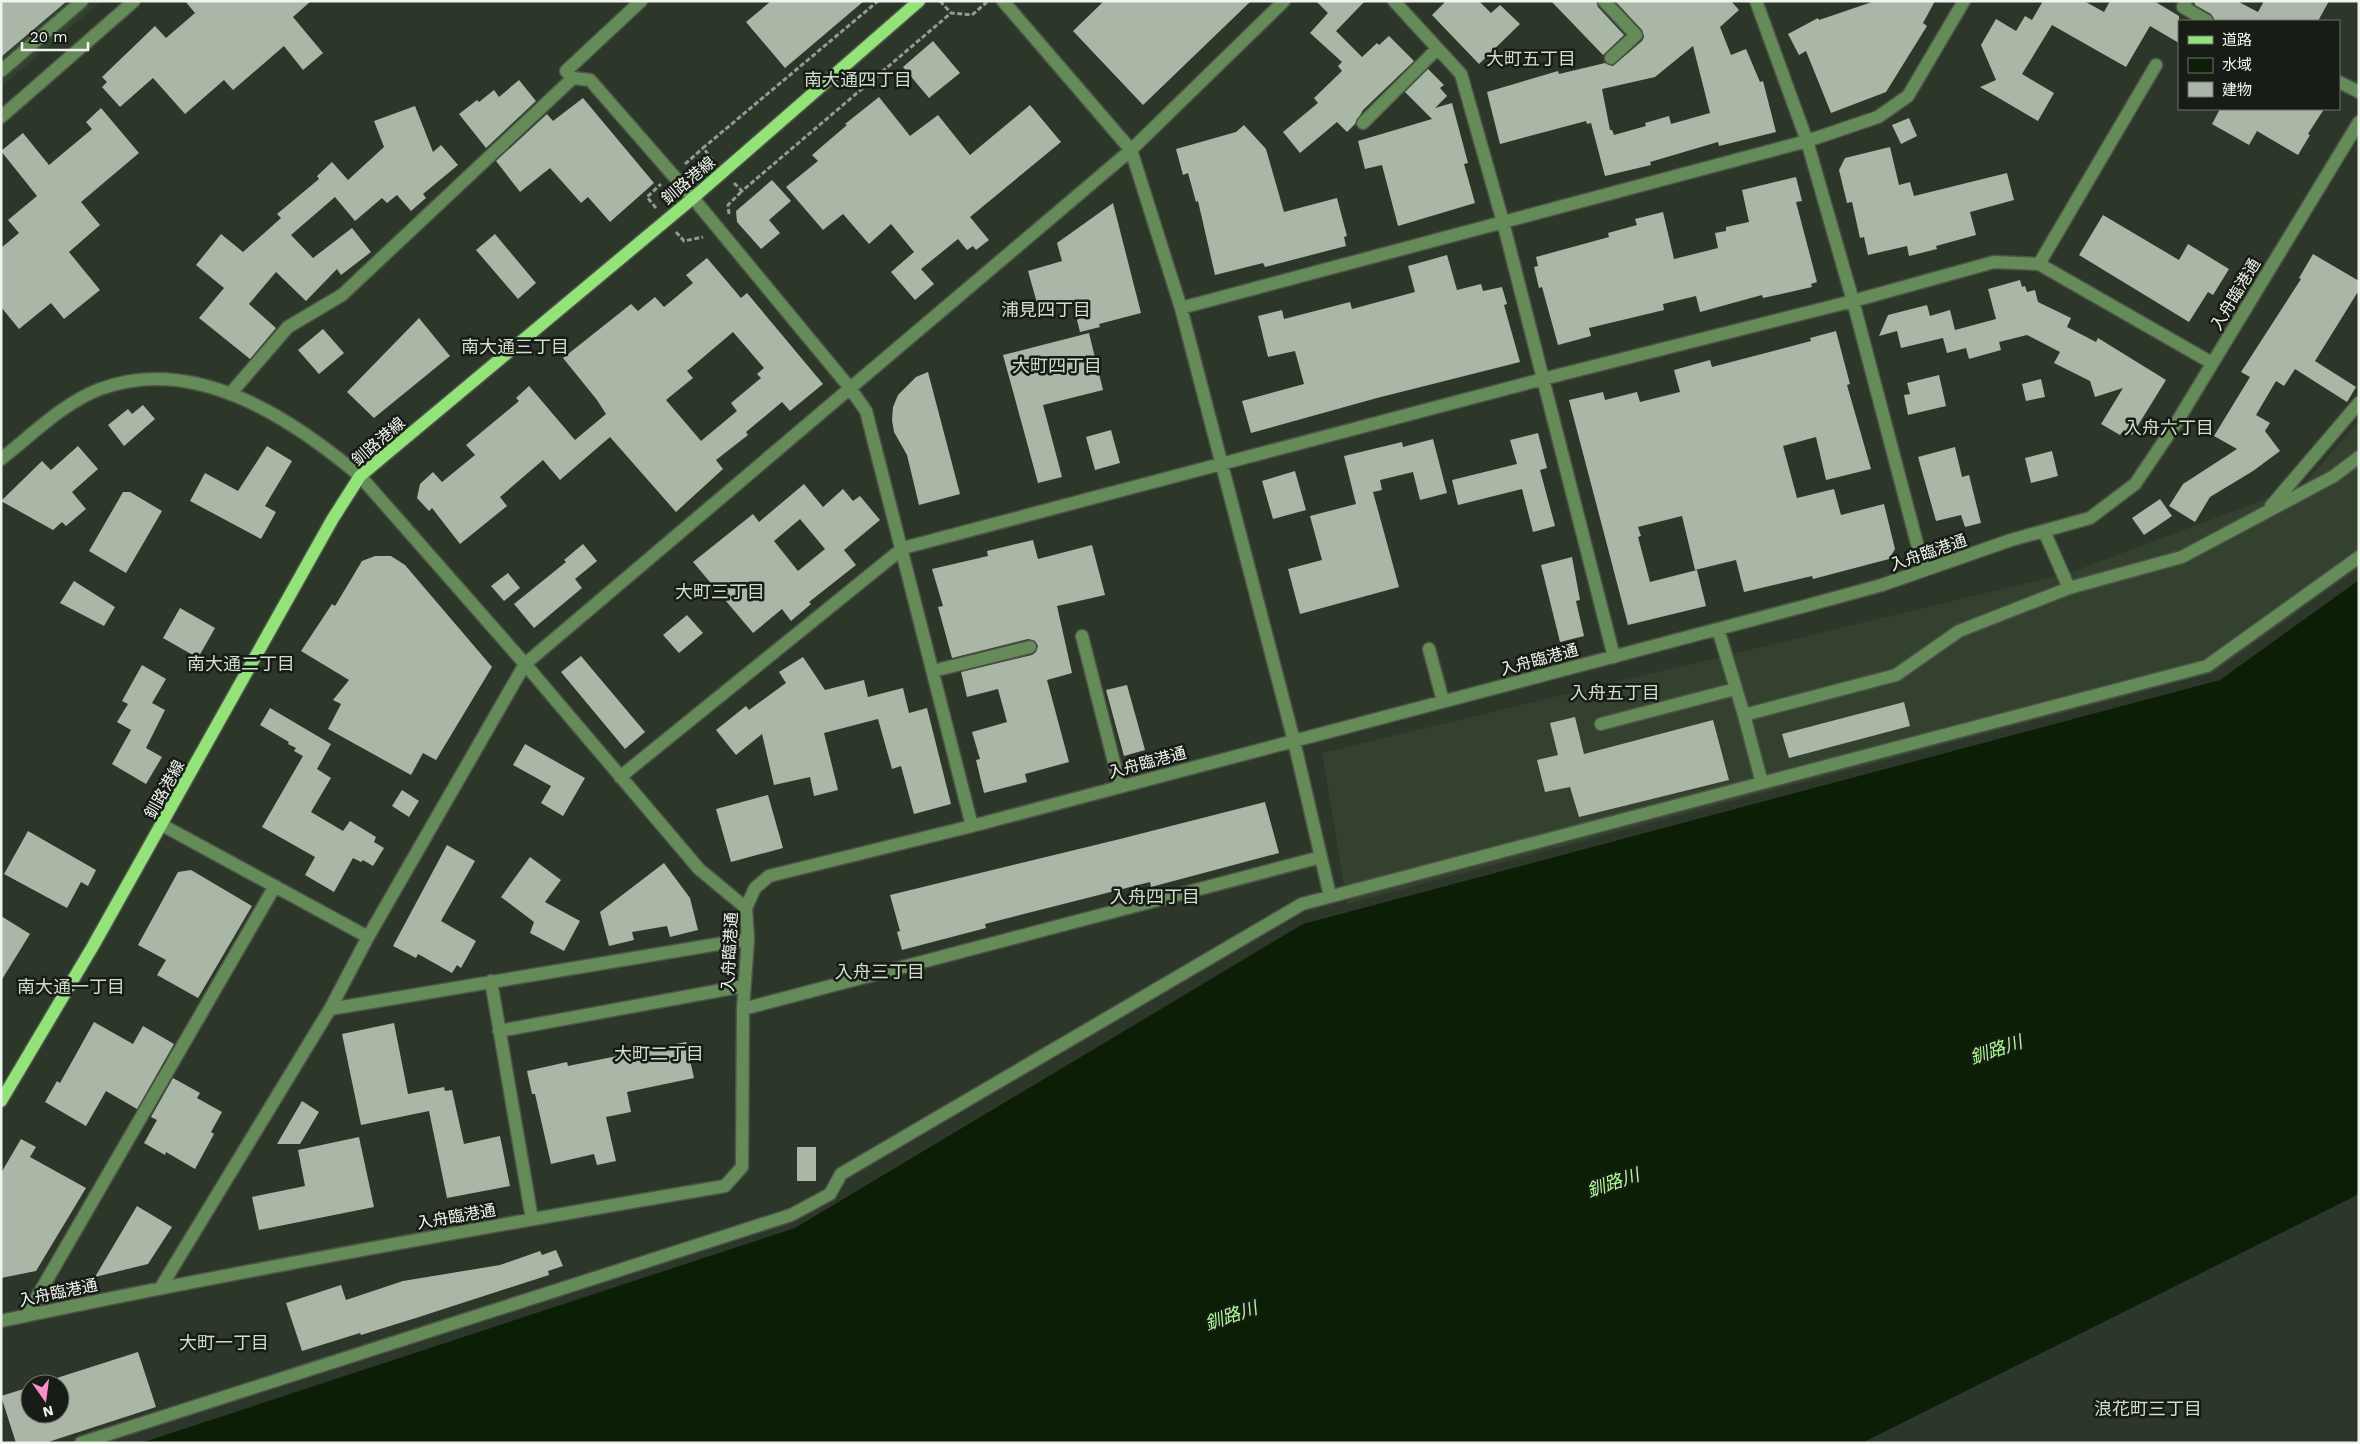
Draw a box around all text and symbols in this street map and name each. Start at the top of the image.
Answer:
scale bar [22,20,89,52]
legend [2178,20,2340,110]
text: 20 m [30,28,68,46]
text: 道路 [2222,31,2252,49]
district label: 大町五丁目 [1486,48,1576,69]
text: 水域 [2222,56,2252,74]
district label: 南大通四丁目 [804,69,912,90]
text: 建物 [2222,81,2252,99]
street label: 釧路港線 [658,153,719,208]
street label: 入舟臨港通 [2207,255,2264,333]
district label: 浦見四丁目 [1001,299,1091,320]
district label: 南大通三丁目 [461,336,569,357]
district label: 大町四丁目 [1012,355,1102,376]
street label: 釧路港線 [348,413,409,470]
district label: 入舟六丁目 [2124,417,2214,438]
street label: 入舟臨港通 [1887,530,1969,574]
district label: 大町三丁目 [675,581,765,602]
street label: 入舟臨港通 [1498,640,1580,679]
district label: 南大通二丁目 [187,653,295,674]
district label: 入舟五丁目 [1570,682,1660,703]
street label: 入舟臨港通 [1106,743,1188,782]
street label: 釧路港線 [141,757,188,822]
district label: 入舟四丁目 [1110,886,1200,907]
street label: 入舟臨港通 [718,912,741,992]
district label: 入舟三丁目 [835,961,925,982]
district label: 南大通一丁目 [17,976,125,997]
water label: 釧路川 [1967,1030,2027,1068]
district label: 大町二丁目 [614,1043,704,1064]
water label: 釧路川 [1584,1163,1644,1201]
street label: 入舟臨港通 [415,1200,497,1233]
street label: 入舟臨港通 [17,1275,99,1310]
water label: 釧路川 [1202,1296,1262,1334]
district label: 大町一丁目 [179,1332,269,1353]
north arrow [20,1374,70,1424]
district label: 浪花町三丁目 [2094,1398,2202,1419]
text: N [41,1403,55,1421]

